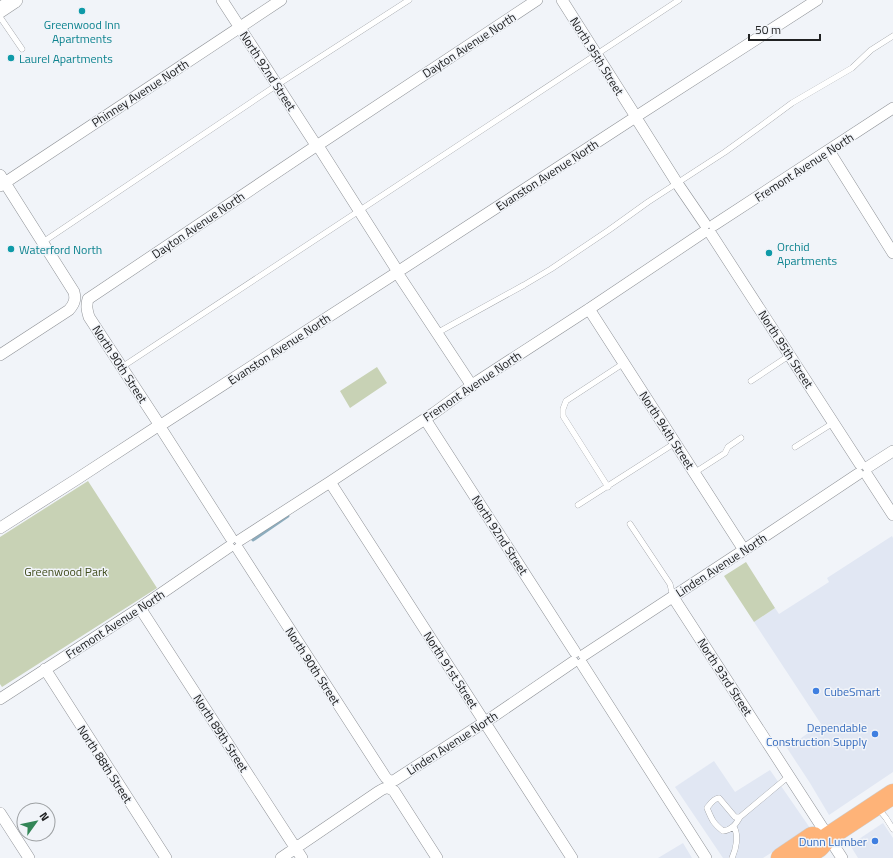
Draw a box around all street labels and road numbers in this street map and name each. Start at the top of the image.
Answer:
street label: Dayton Avenue North [418,7,520,83]
street label: North 95th Street [565,13,629,100]
street label: North 92nd Street [235,27,301,115]
street label: Phinney Avenue North [88,54,192,132]
street label: Fremont Avenue North [751,128,857,206]
street label: Evanston Avenue North [492,135,602,215]
street label: Dayton Avenue North [148,187,248,263]
street label: North 95th Street [754,306,819,392]
street label: Evanston Avenue North [224,309,334,389]
street label: North 90th Street [88,321,153,407]
street label: Fremont Avenue North [419,346,525,426]
street label: North 94th Street [635,387,700,473]
street label: North 92nd Street [467,491,533,579]
street label: Linden Avenue North [672,528,770,602]
street label: Fremont Avenue North [62,585,168,663]
street label: North 90th Street [281,623,346,709]
street label: North 91st Street [419,628,484,713]
street label: North 93rd Street [693,634,758,720]
street label: North 89th Street [189,690,254,776]
street label: Linden Avenue North [403,706,501,780]
street label: North 88th Street [73,721,138,807]

